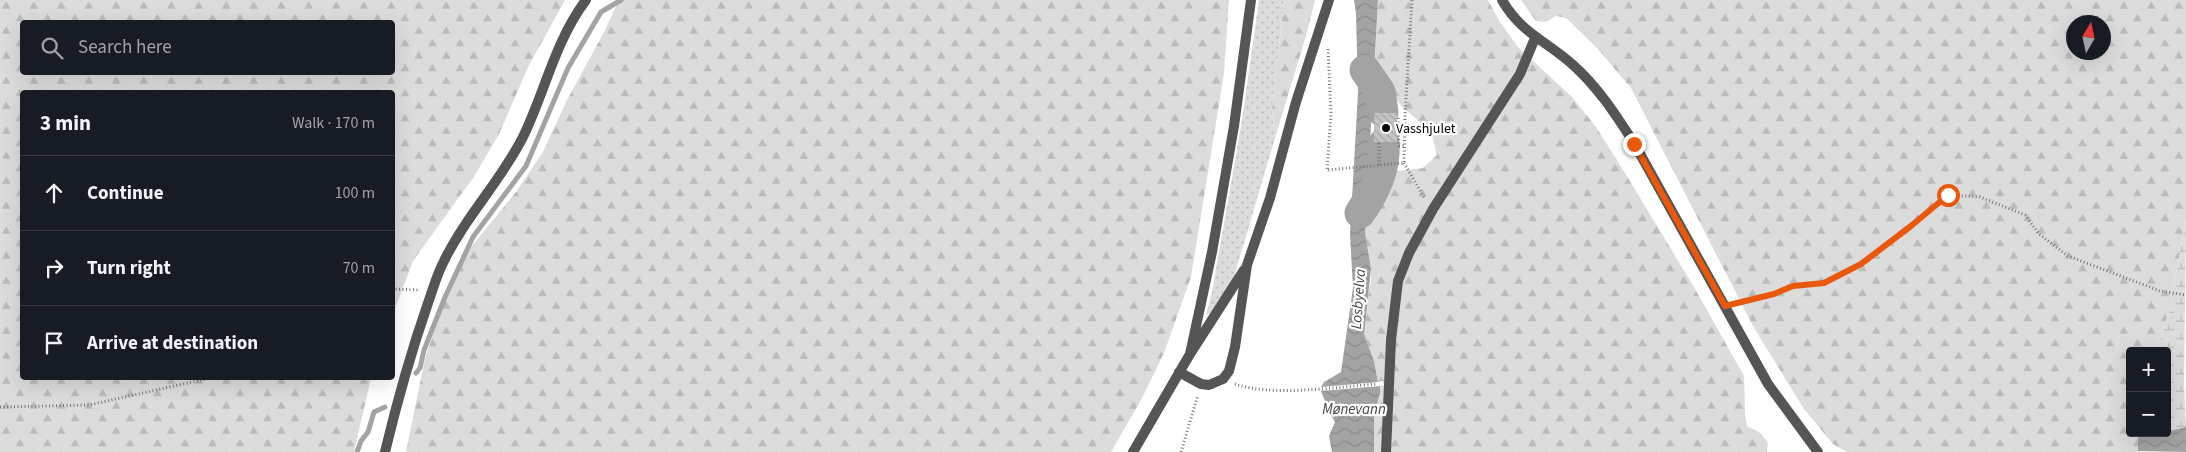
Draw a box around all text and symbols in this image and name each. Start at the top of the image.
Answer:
north arrow [2066,15,2111,60]
search box [20,20,395,75]
icon: search [38,34,66,62]
text: Search here [78,34,172,61]
text: 3 min [40,108,91,138]
text: Walk · 170 m [292,112,375,134]
place label: Vasshjulet [1396,119,1456,139]
marker: Vasshjulet [1380,122,1392,134]
route end [1623,133,1646,156]
icon: ahead [40,179,68,207]
text: Continue [87,180,164,207]
text: 100 m [335,182,375,204]
route start [1937,184,1960,207]
icon: right [40,254,68,282]
text: Turn right [87,255,171,282]
text: 70 m [343,257,375,279]
water label: Losbyelva [1346,268,1371,330]
icon: arrive [40,329,68,357]
text: Arrive at destination [87,330,258,357]
map controls [2126,347,2171,437]
button: + [2126,347,2171,392]
button: − [2126,392,2171,437]
water label: Mønevann [1322,399,1386,420]

